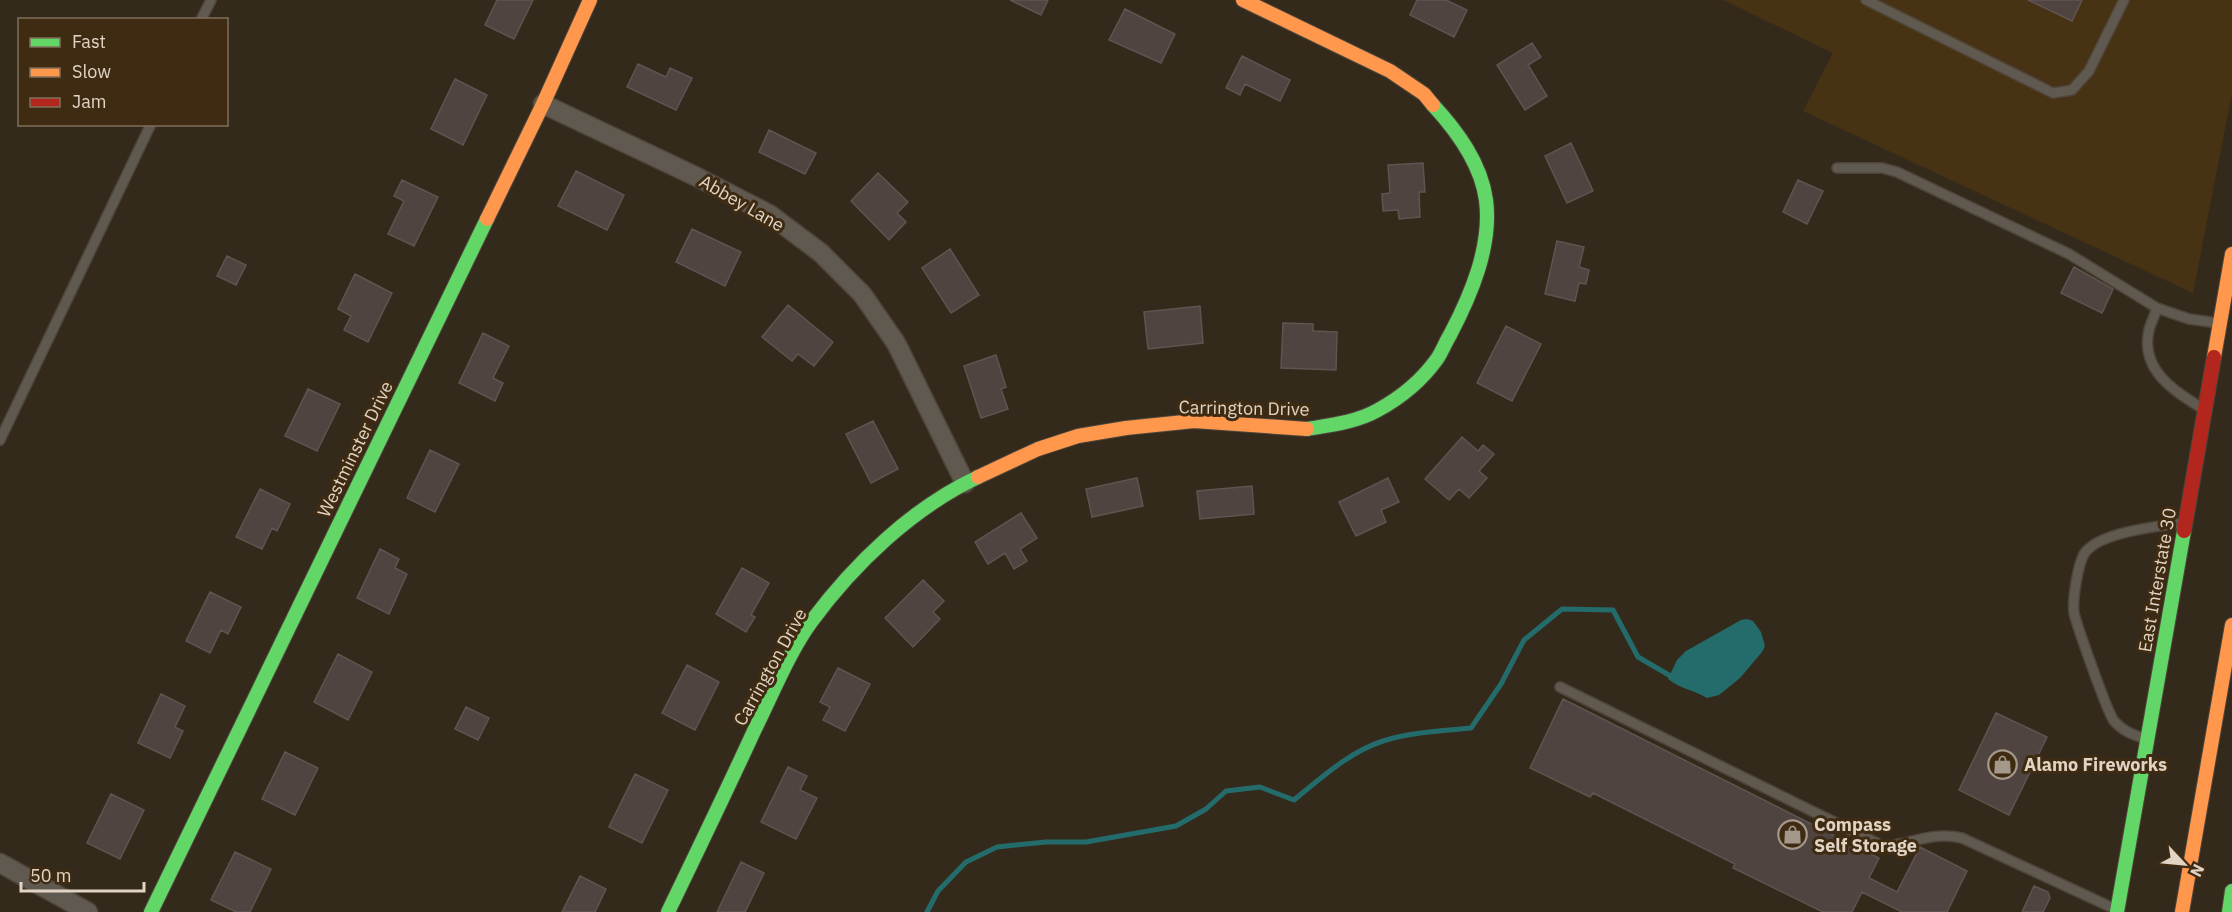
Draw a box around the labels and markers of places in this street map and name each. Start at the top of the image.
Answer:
shop icon: Alamo Fireworks [1987,748,2019,780]
place label: Alamo Fireworks [2024,753,2167,776]
place label: Compass Self Storage [1814,813,1917,857]
shop icon: Compass Self Storage [1777,818,1809,850]

